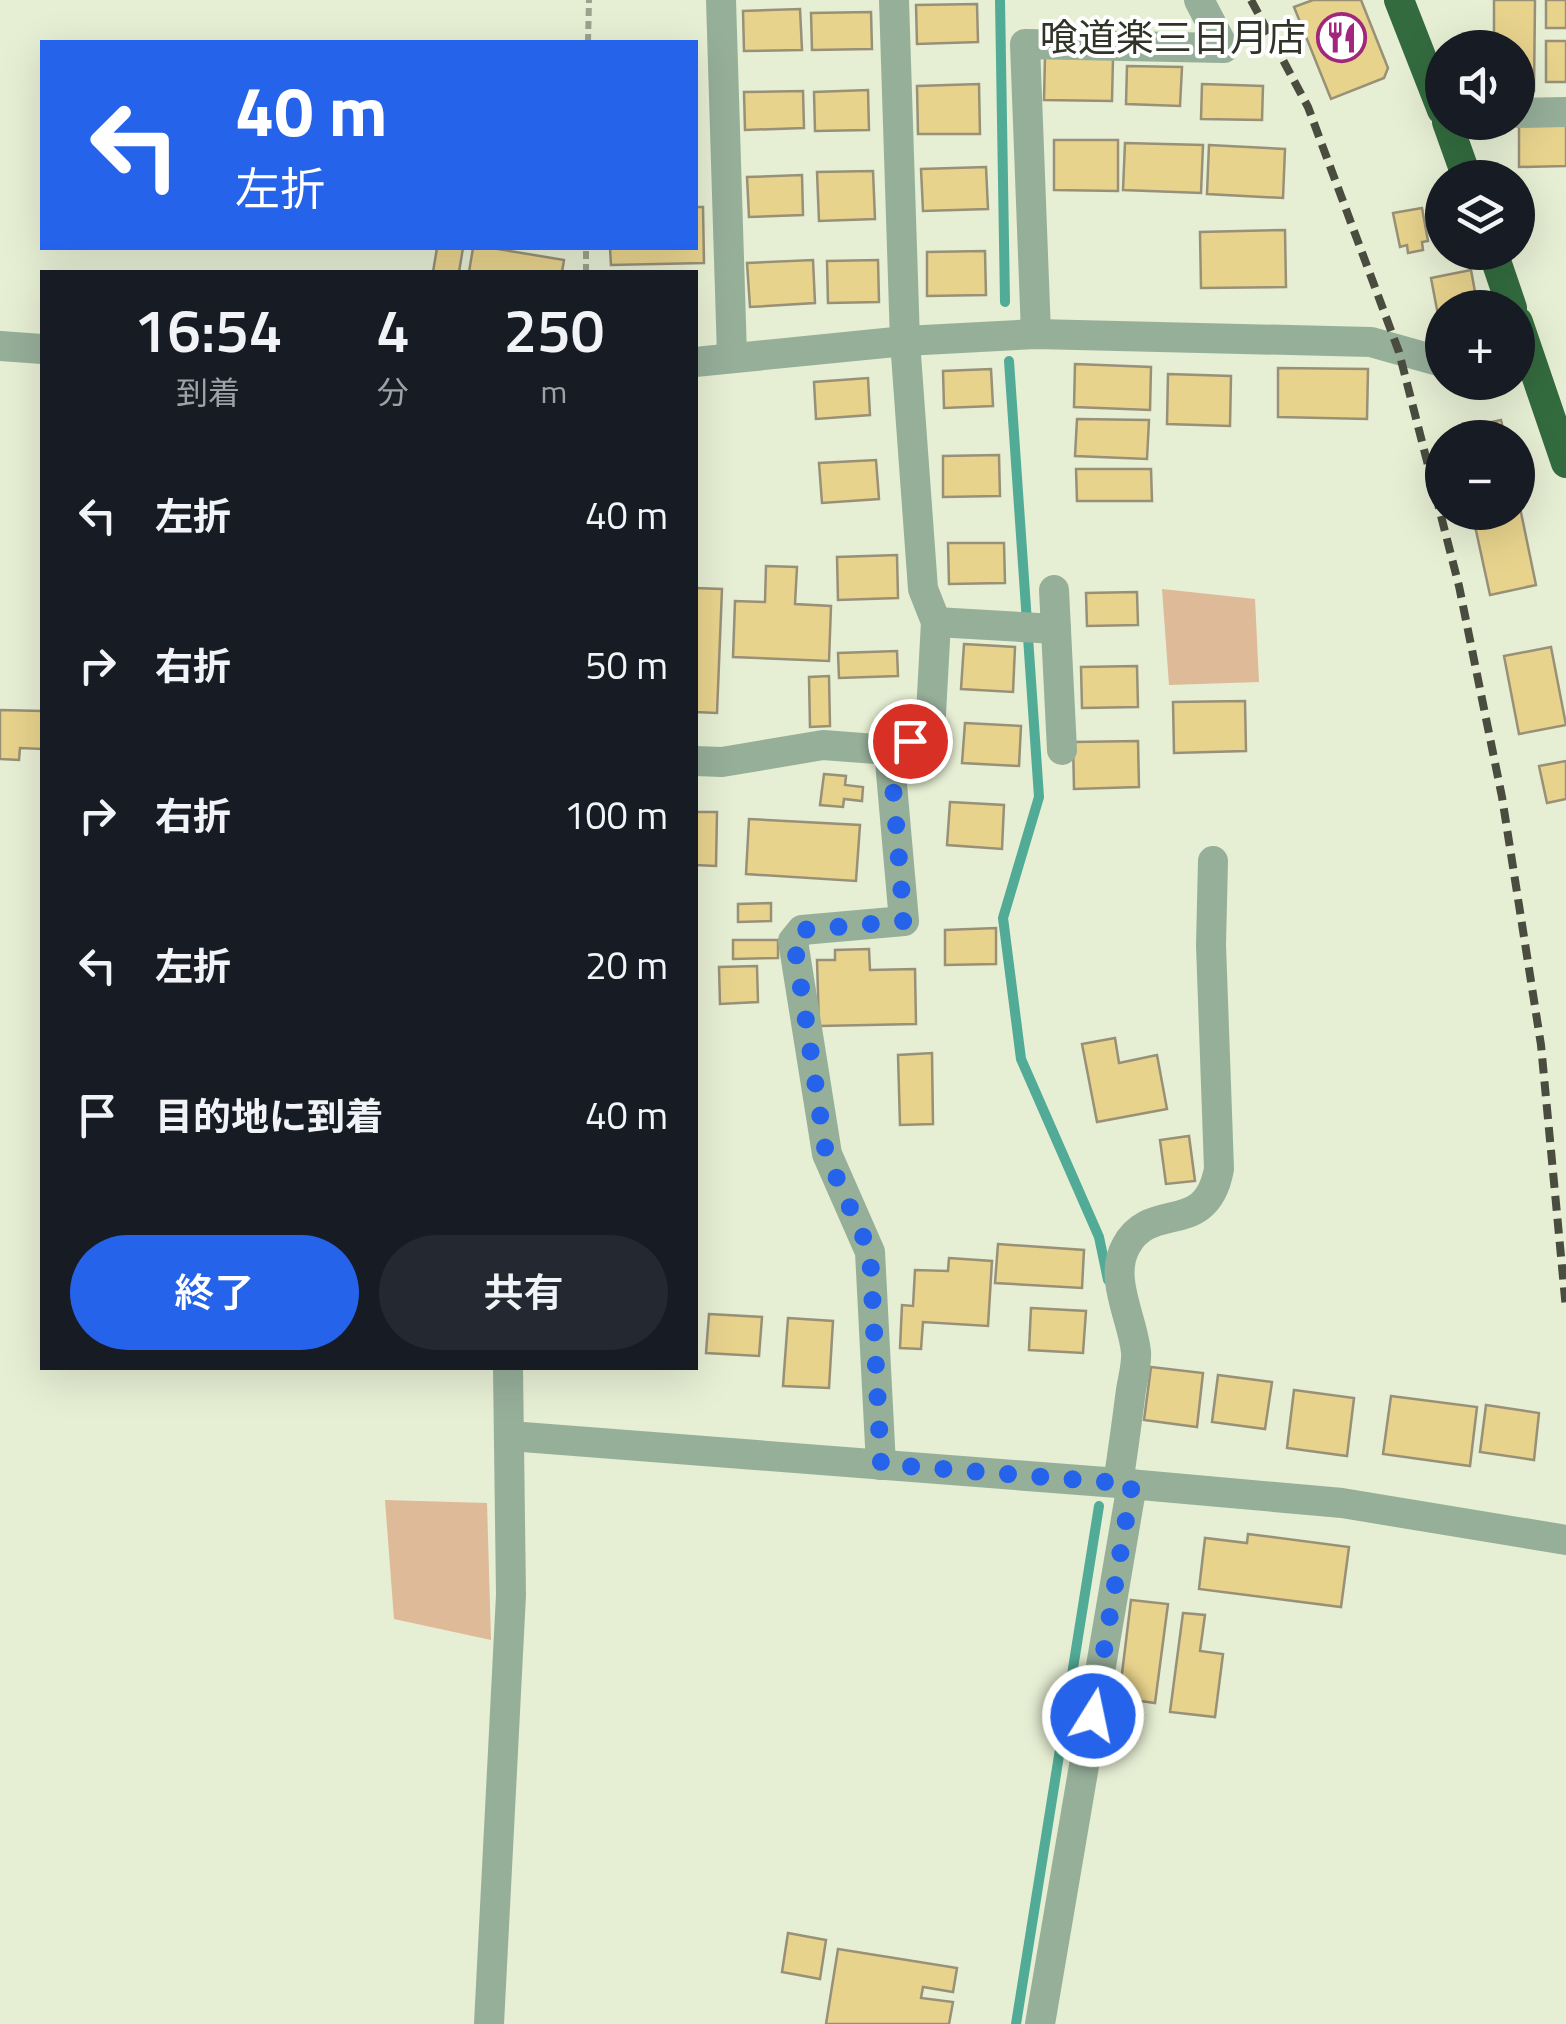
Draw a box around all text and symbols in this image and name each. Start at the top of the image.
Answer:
place label: 喰道楽三日月店 [1040,8,1306,66]
restaurant icon: 喰道楽三日月店 [1315,11,1367,63]
map controls [1425,30,1535,530]
button: sound [1425,30,1535,140]
text: 40 m [235,57,388,163]
icon: left [70,80,200,210]
text: 左折 [235,154,325,222]
button: layers [1425,160,1535,270]
text: 16:54 [134,284,282,375]
text: 4 [376,284,410,375]
text: 250 [503,284,604,375]
button: + [1425,290,1535,400]
text: m [540,367,567,415]
text: 到着 [176,368,240,416]
text: 分 [377,368,409,416]
button: − [1425,420,1535,530]
text: 40 m [585,486,668,544]
text: 左折 [155,487,231,545]
icon: left [70,488,125,543]
text: 50 m [585,636,668,694]
text: 右折 [155,637,231,695]
icon: right [70,638,125,693]
pin [868,699,953,784]
icon: arrive [883,714,938,769]
text: 100 m [564,786,668,844]
text: 右折 [155,787,231,845]
icon: right [70,788,125,843]
text: 20 m [585,936,668,994]
text: 左折 [155,937,231,995]
icon: left [70,938,125,993]
text: 40 m [585,1086,668,1144]
text: 目的地に到着 [155,1087,383,1145]
icon: arrive [70,1088,125,1143]
button: 終了 [70,1235,359,1350]
button: 共有 [379,1235,668,1350]
position arrow [1041,1664,1145,1768]

